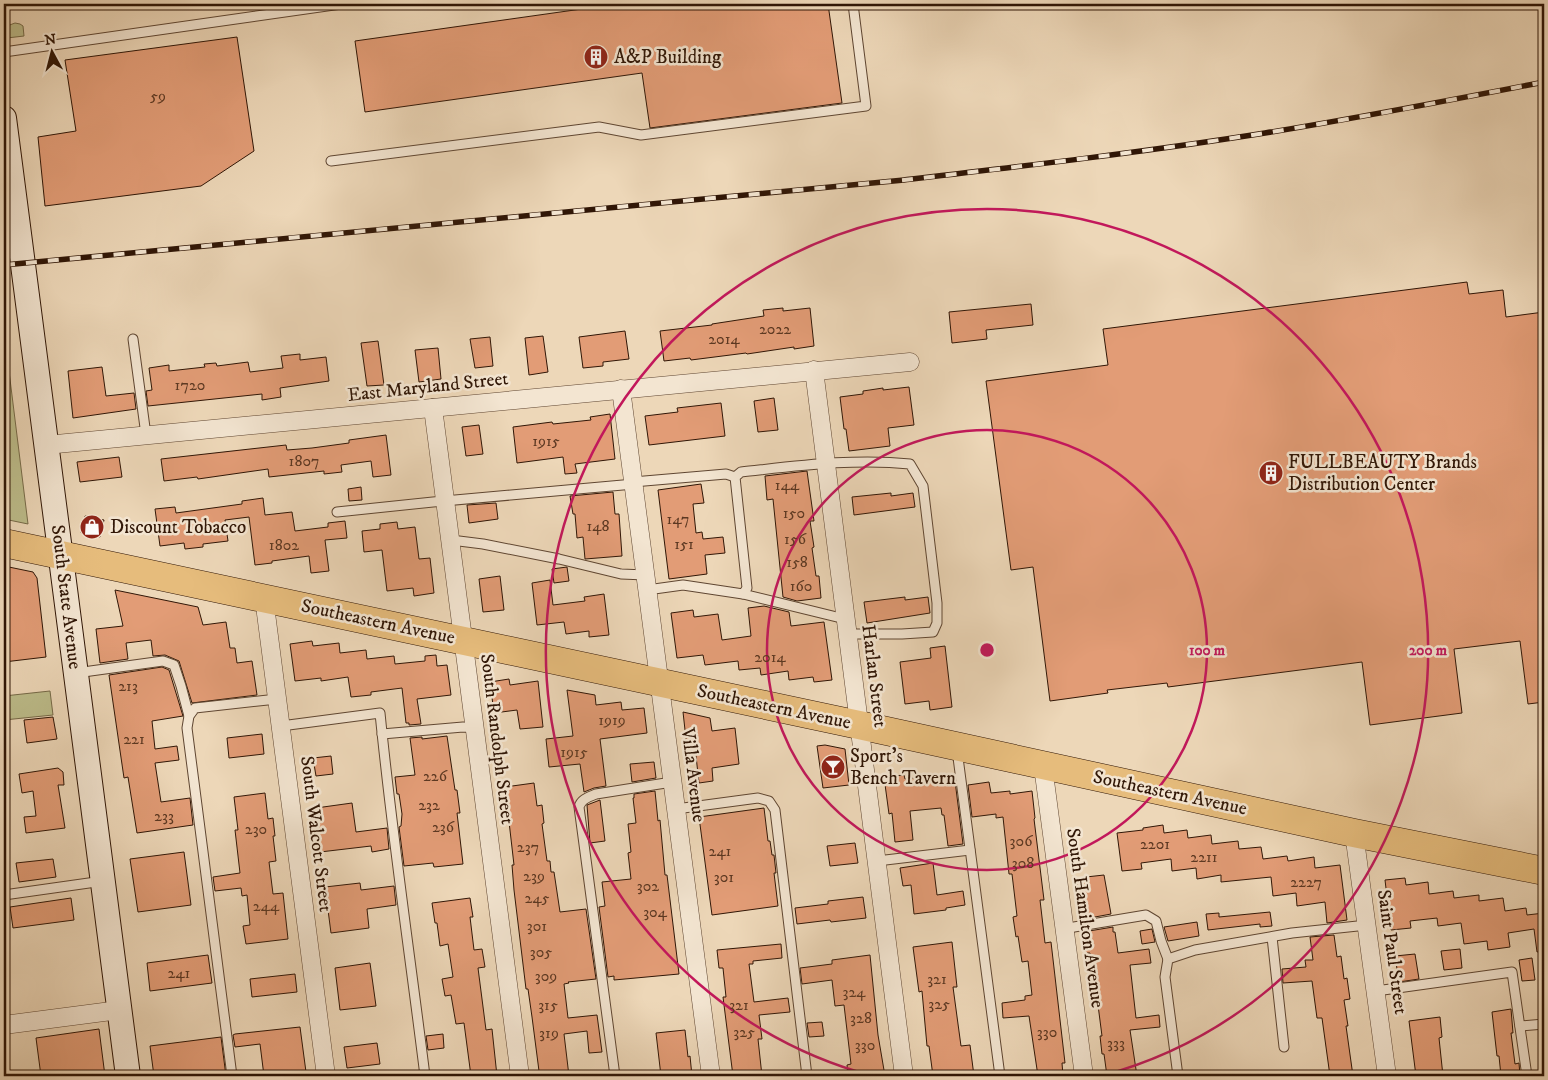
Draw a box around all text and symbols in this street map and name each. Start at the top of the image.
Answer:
north arrow [28,28,78,78]
text: N [44,30,58,50]
building icon: A&P Building [583,44,609,70]
place label: A&P Building [614,46,722,69]
house number: 59 [150,86,166,106]
house number: 2022 [759,319,791,339]
house number: 2014 [708,329,741,349]
street label: East Maryland Street [347,367,509,407]
house number: 1720 [175,375,205,395]
house number: 1915 [532,431,560,451]
house number: 1807 [289,451,319,471]
place label: FULLBEAUTY Brands Distribution Center [1288,451,1477,496]
building icon: FULLBEAUTY Brands Distribution Center [1258,460,1284,486]
house number: 144 [775,475,800,495]
house number: 150 [783,503,805,523]
house number: 147 [667,509,690,529]
shop icon: Discount Tobacco [79,514,105,540]
place label: Discount Tobacco [110,516,246,539]
house number: 148 [586,516,610,536]
street label: South State Avenue [46,523,86,671]
house number: 156 [784,529,807,549]
house number: 151 [674,534,694,554]
house number: 1802 [269,535,299,555]
house number: 158 [786,552,808,572]
house number: 160 [790,576,812,596]
street label: Southeastern Avenue [299,594,457,650]
street label: Harlan Street [856,623,892,729]
centre of rings [978,641,996,659]
text: 100 m [1189,641,1226,660]
text: 200 m [1409,641,1448,660]
house number: 2014 [754,647,787,667]
street label: South Randolph Street [475,652,519,826]
house number: 213 [118,676,138,696]
street label: Southeastern Avenue [695,679,853,735]
house number: 1919 [598,710,626,730]
street label: Villa Avenue [676,725,710,824]
house number: 221 [123,729,145,749]
house number: 1915 [560,742,588,762]
place label: Sport's Bench Tavern [850,745,956,790]
bar icon: Sport's Bench Tavern [820,754,846,780]
street label: South Walcott Street [295,755,337,913]
street label: Southeastern Avenue [1091,765,1249,821]
house number: 226 [423,766,448,786]
house number: 232 [418,795,440,815]
house number: 233 [154,806,174,826]
house number: 236 [432,817,455,837]
house number: 230 [245,819,267,839]
street label: South Hamilton Avenue [1061,827,1109,1010]
house number: 306 [1010,831,1033,851]
house number: 2201 [1140,834,1170,854]
house number: 237 [517,837,539,857]
house number: 241 [709,841,732,861]
house number: 2211 [1190,847,1218,867]
house number: 308 [1012,853,1034,873]
house number: 239 [523,866,545,886]
house number: 301 [714,867,734,887]
house number: 2227 [1290,872,1322,892]
house number: 302 [637,876,659,896]
house number: 245 [525,888,550,908]
street label: Saint Paul Street [1372,888,1412,1016]
house number: 244 [253,896,280,916]
house number: 304 [643,902,668,922]
house number: 301 [527,916,547,936]
house number: 305 [530,942,552,962]
house number: 241 [168,963,191,983]
house number: 309 [535,966,557,986]
house number: 321 [927,969,947,989]
house number: 324 [842,982,866,1002]
house number: 325 [928,994,950,1014]
house number: 315 [538,995,558,1015]
house number: 321 [729,995,749,1015]
house number: 328 [850,1008,872,1028]
house number: 325 [733,1022,755,1042]
house number: 330 [1037,1022,1057,1042]
house number: 319 [539,1023,559,1043]
house number: 333 [1107,1033,1125,1053]
house number: 330 [855,1035,875,1055]

